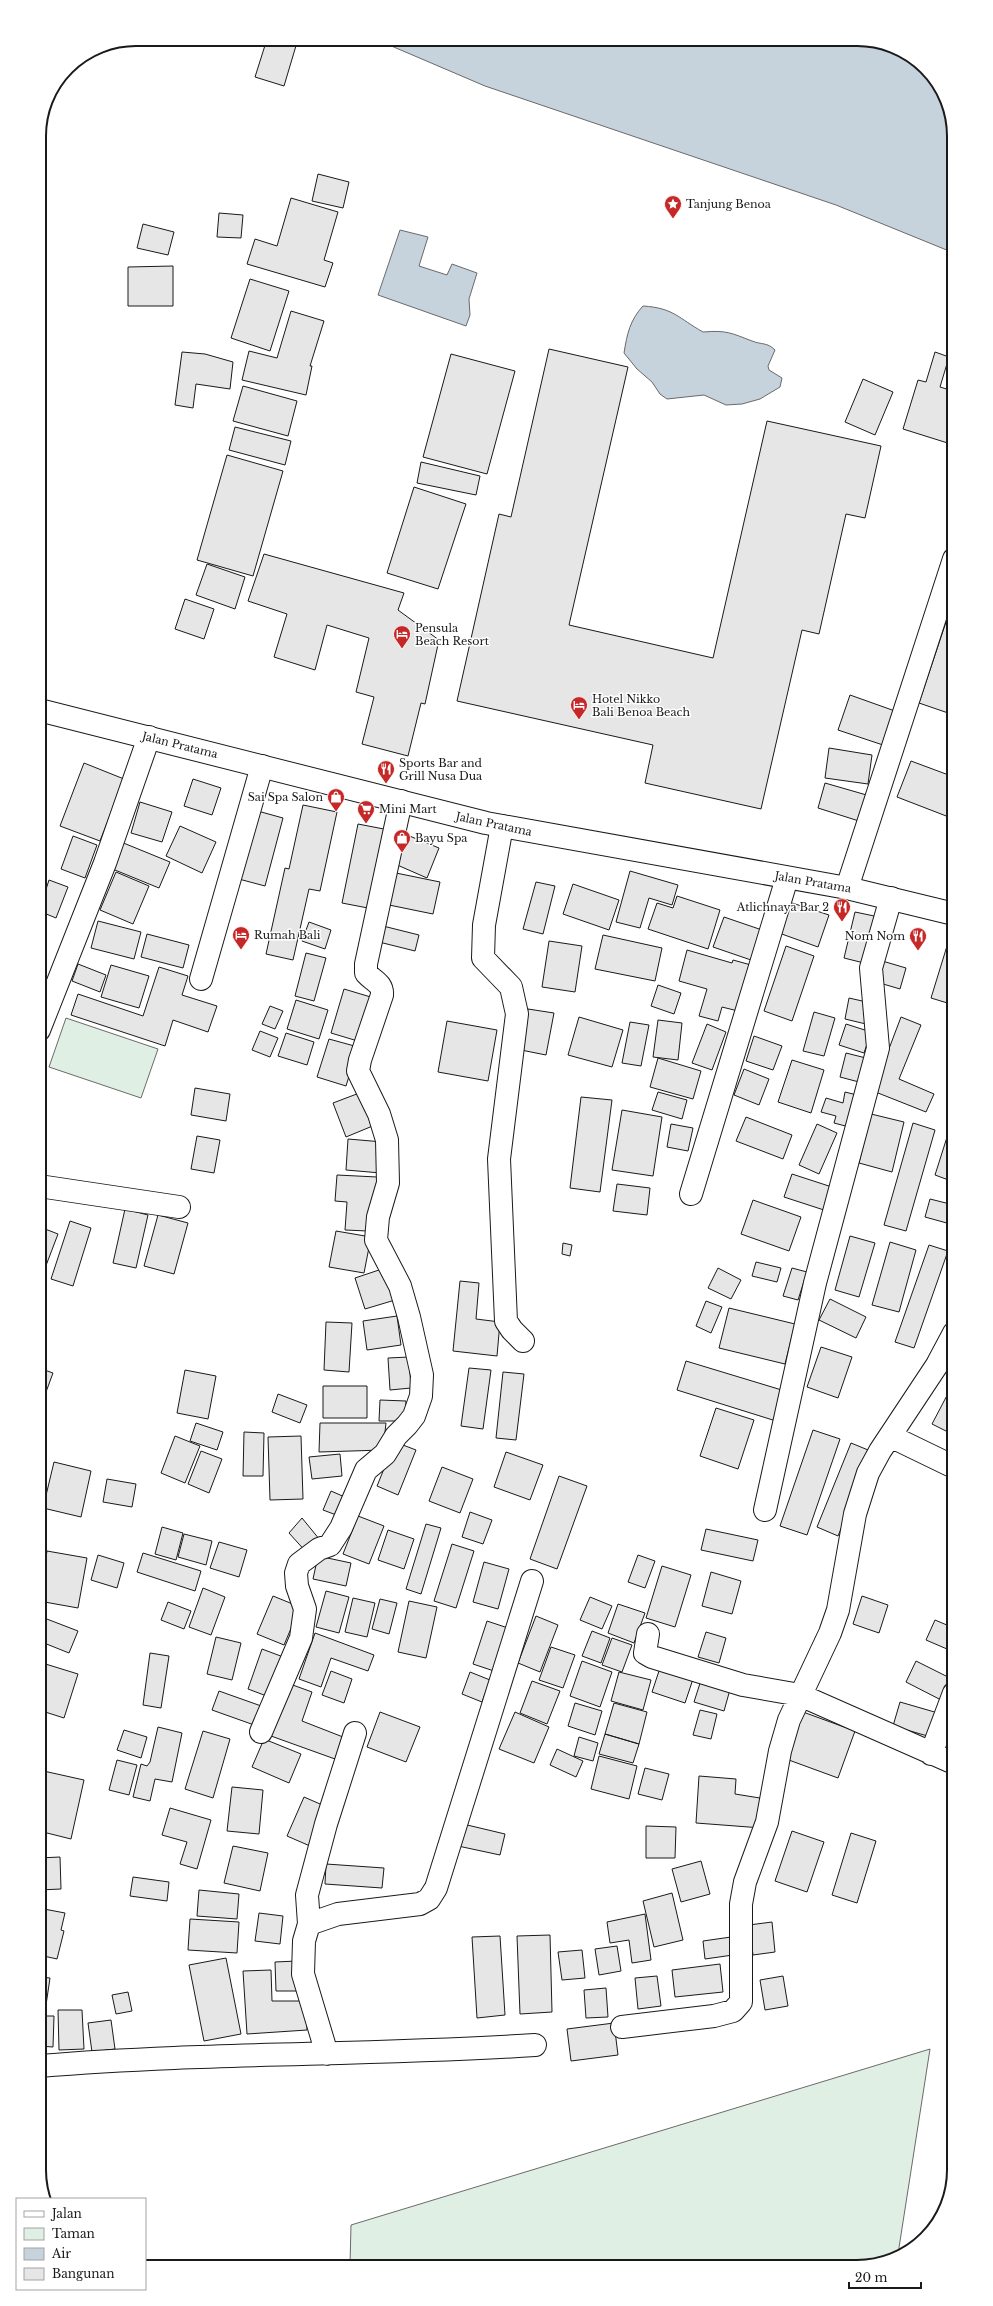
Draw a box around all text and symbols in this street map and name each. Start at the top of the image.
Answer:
place icon: Tanjung Benoa [663,194,683,219]
place label: Tanjung Benoa [686,197,772,211]
place label: Pensula Beach Resort [415,621,490,648]
hotel icon: Pensula Beach Resort [392,624,412,649]
place label: Hotel Nikko Bali Benoa Beach [592,692,690,719]
hotel icon: Hotel Nikko Bali Benoa Beach [569,695,589,720]
street label: Jalan Pratama [139,728,220,761]
place label: Sports Bar and Grill Nusa Dua [399,756,483,783]
restaurant icon: Sports Bar and Grill Nusa Dua [376,759,396,784]
shop icon: Sai Spa Salon [326,787,346,812]
place label: Sai Spa Salon [248,790,323,804]
supermarket icon: Mini Mart [356,799,376,824]
place label: Mini Mart [379,802,438,816]
street label: Jalan Pratama [453,809,534,839]
shop icon: Bayu Spa [392,828,412,853]
place label: Bayu Spa [415,831,468,845]
street label: Jalan Pratama [772,868,853,896]
restaurant icon: Atlichnaya Bar 2 [832,897,852,922]
place label: Atlichnaya Bar 2 [736,900,829,914]
hotel icon: Rumah Bali [231,925,251,950]
restaurant icon: Nom Nom [908,926,928,951]
place label: Rumah Bali [254,928,321,942]
place label: Nom Nom [845,929,905,943]
legend [16,2198,146,2290]
text: Jalan [50,2206,82,2221]
text: Taman [52,2226,95,2241]
text: Air [51,2246,71,2261]
scale bar [849,2264,921,2290]
text: Bangunan [52,2266,115,2281]
text: 20 m [855,2270,887,2285]

